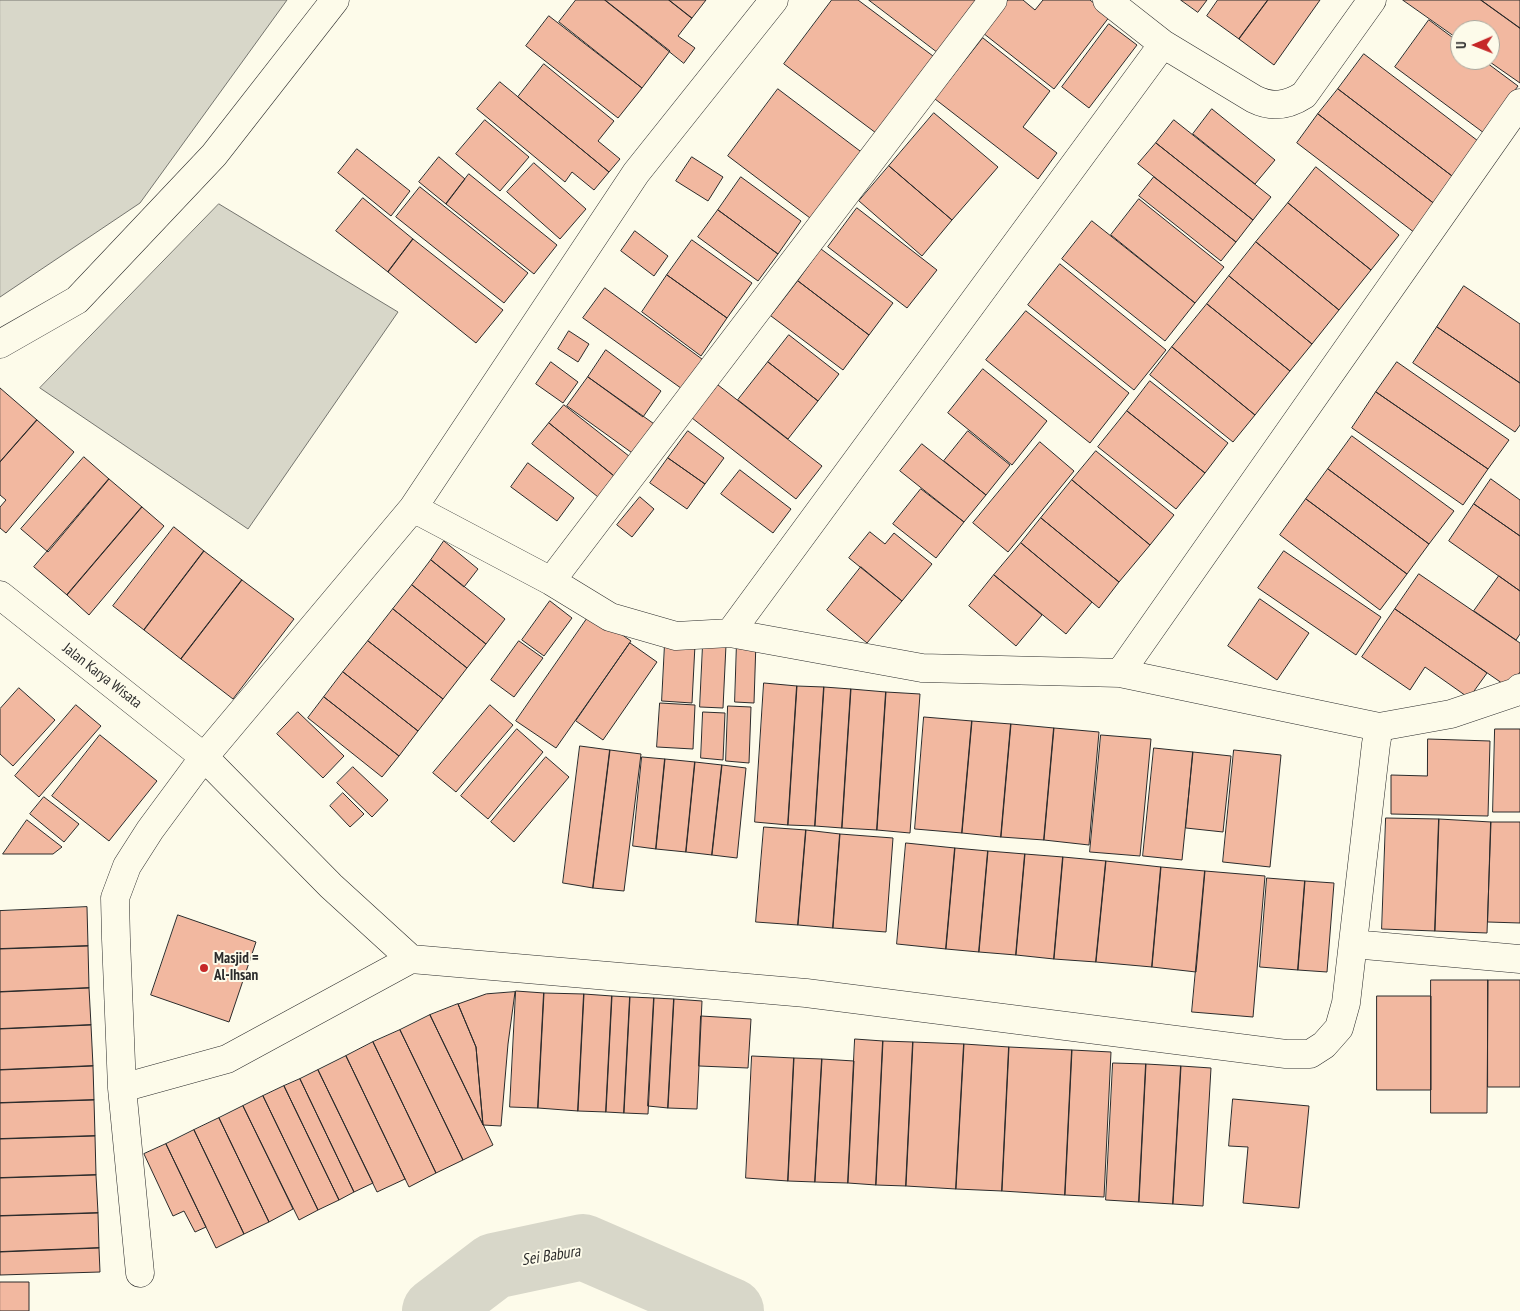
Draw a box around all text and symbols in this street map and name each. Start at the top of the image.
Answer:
north arrow [1450,20,1500,70]
text: U [1452,41,1470,49]
street label: Jalan Karya Wisata [59,640,145,712]
place label: Masjid = Al-Ihsan [214,950,259,985]
marker: Masjid = Al-Ihsan [198,962,210,974]
water label: Sei Babura [520,1242,582,1270]

